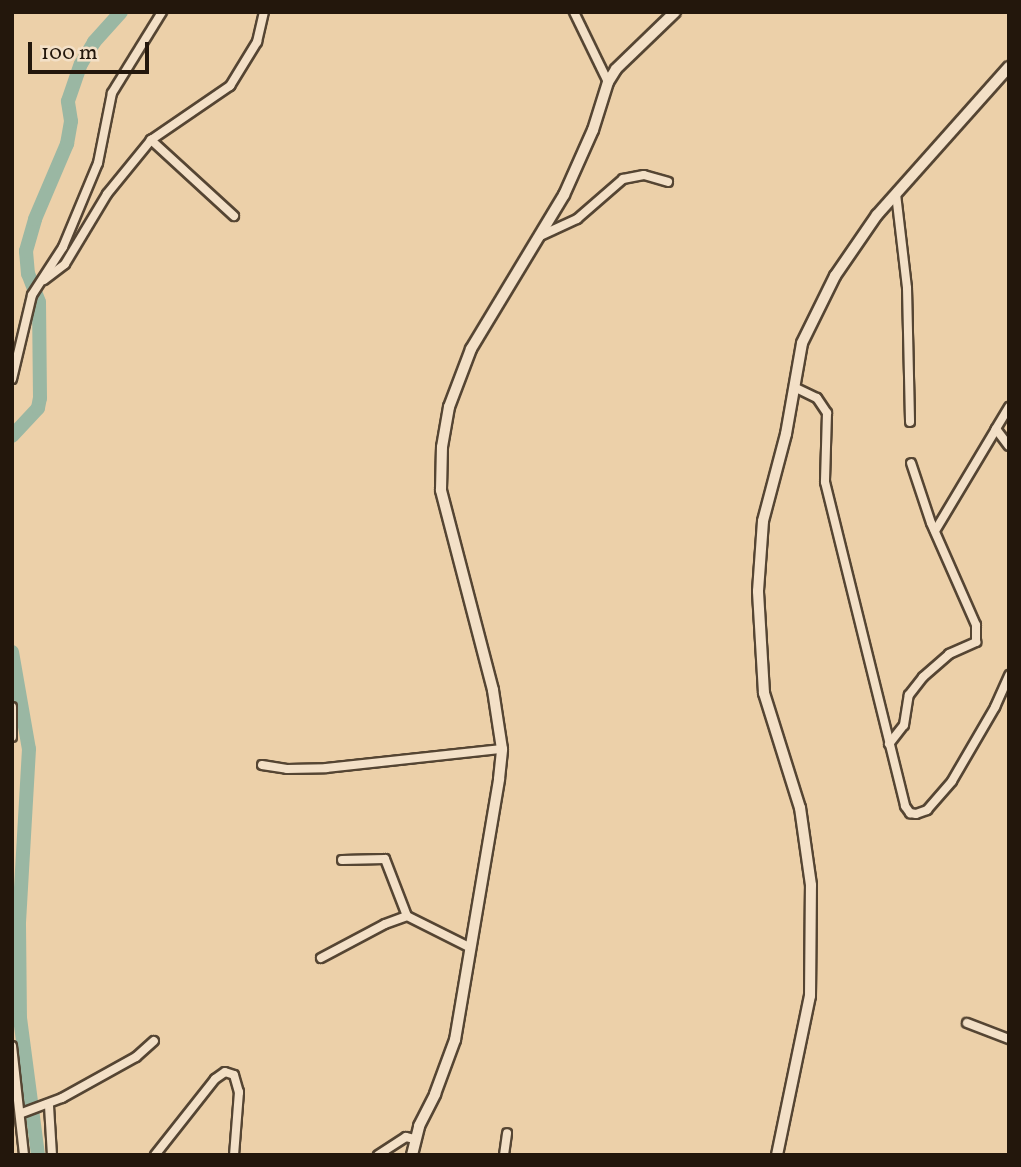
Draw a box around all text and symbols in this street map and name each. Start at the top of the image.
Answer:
scale bar [32,28,152,72]
text: 100 m [41,39,98,68]

